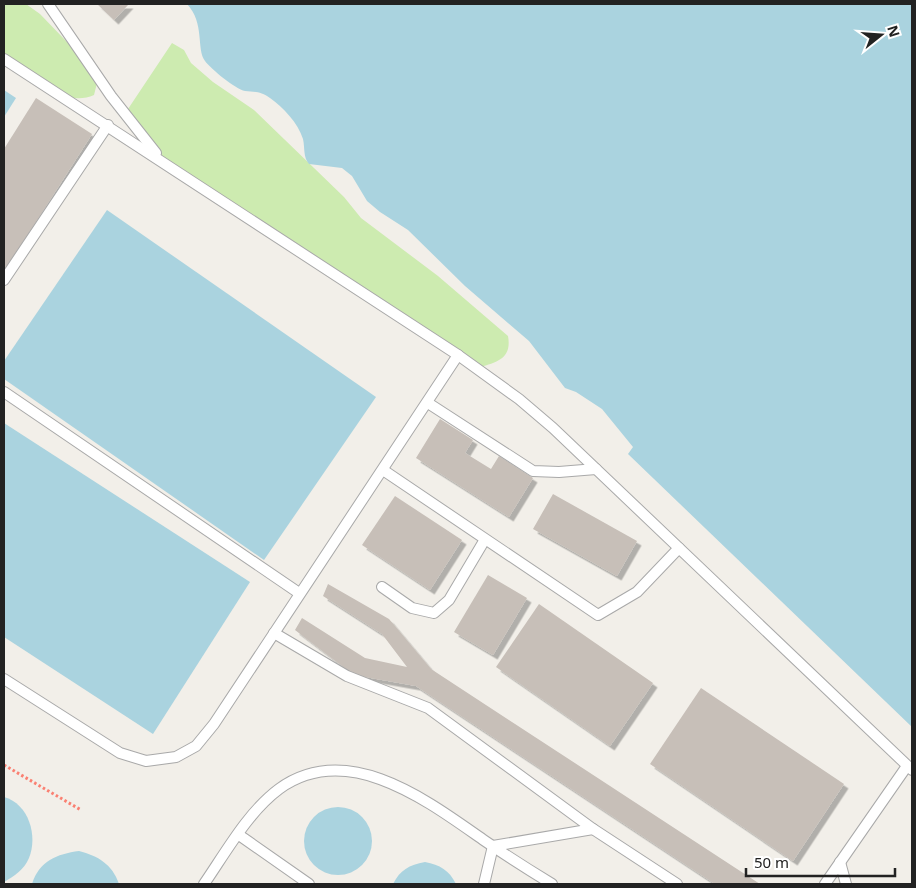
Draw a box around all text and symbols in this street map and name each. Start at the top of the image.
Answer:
north arrow [856,10,906,60]
text: N [883,23,905,39]
scale bar [746,846,895,878]
text: 50 m [754,852,789,872]

